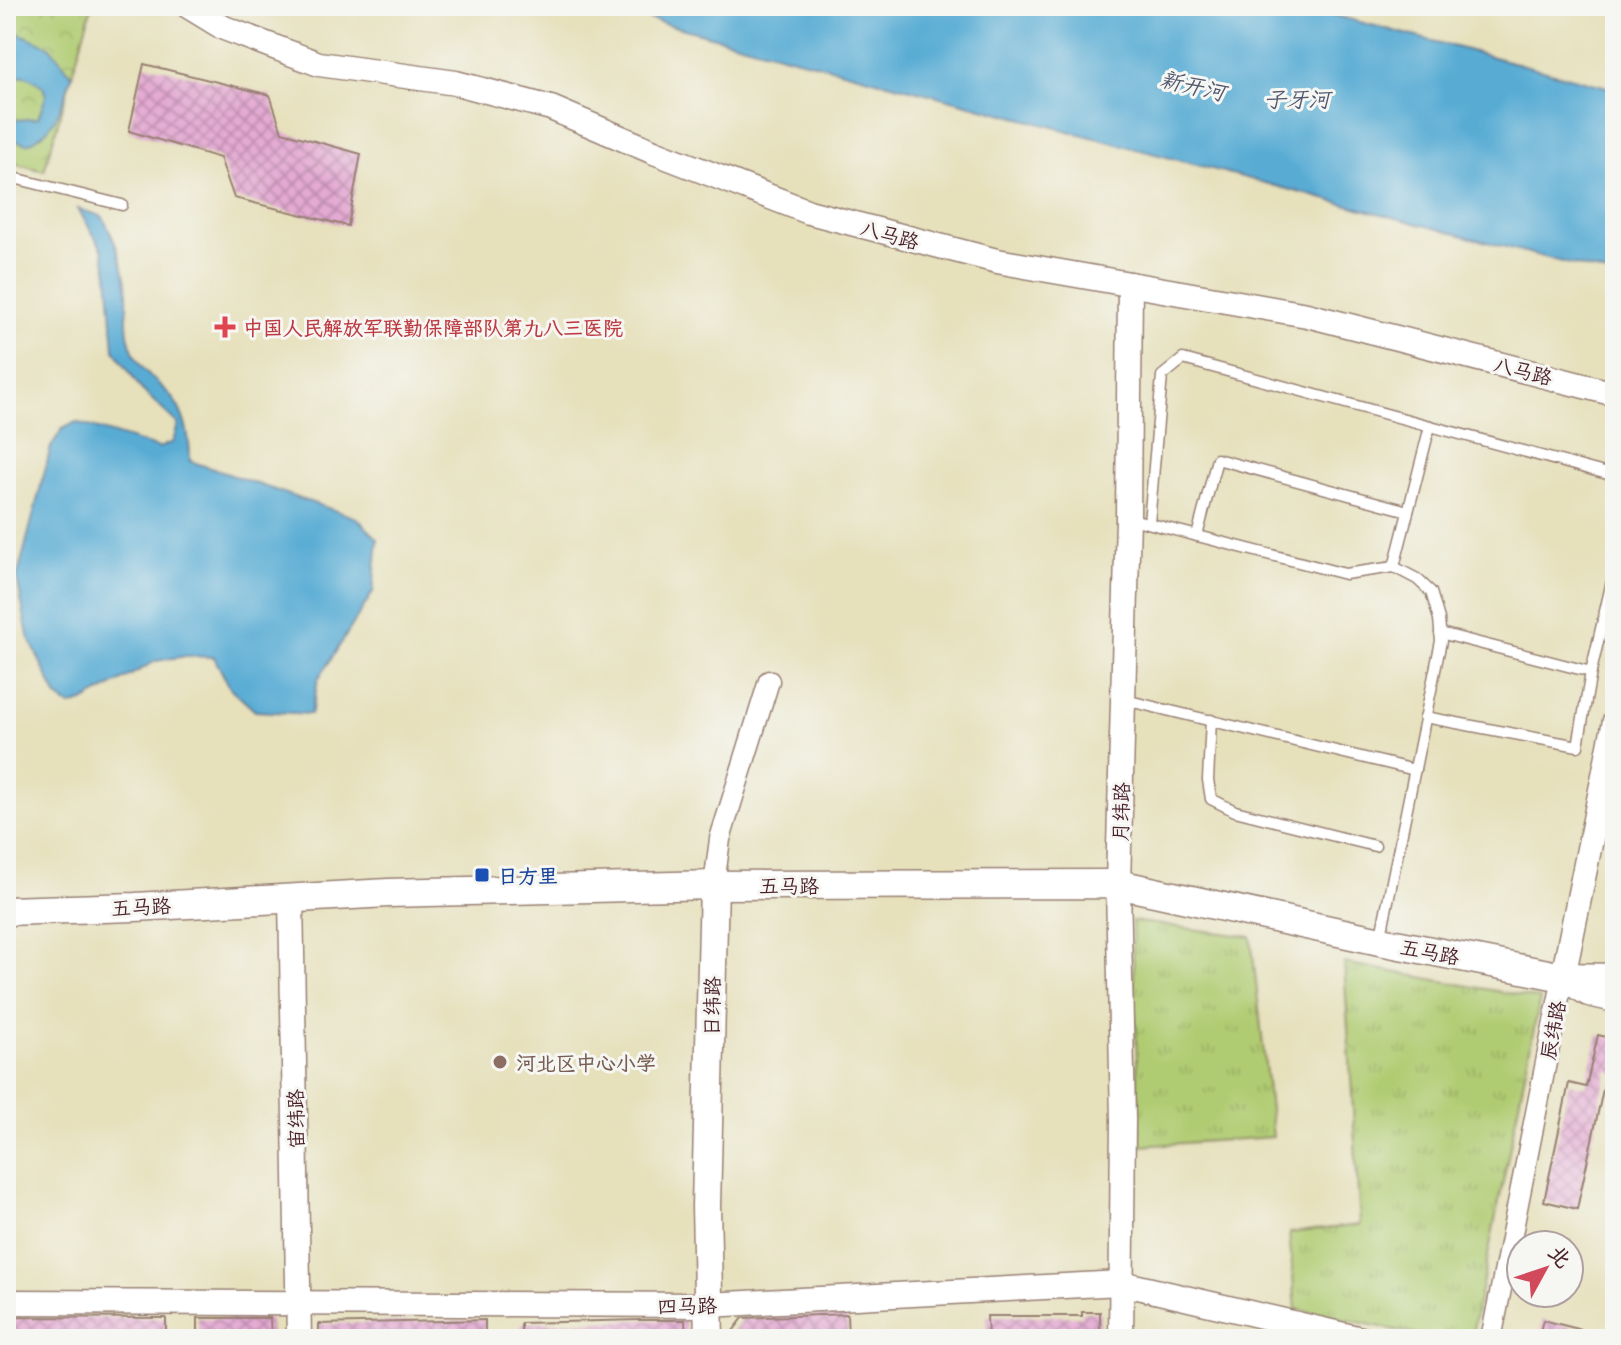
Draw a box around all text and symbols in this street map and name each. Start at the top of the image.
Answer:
water label: 新开河 [1158,63,1231,107]
water label: 子牙河 [1264,84,1333,113]
street label: 八马路 [858,214,923,255]
place label: 中国人民解放军联勤保障部队第九八三医院 [243,314,623,340]
marker: 中国人民解放军联勤保障部队第九八三医院 [214,316,236,338]
street label: 八马路 [1491,350,1556,390]
street label: 月纬路 [1106,781,1134,842]
place label: 日方里 [498,862,558,888]
marker: 日方里 [473,866,491,884]
street label: 五马路 [759,872,820,898]
street label: 五马路 [110,891,173,921]
street label: 五马路 [1398,933,1463,970]
street label: 日纬路 [697,975,725,1036]
street label: 辰纬路 [1534,997,1571,1062]
place label: 河北区中心小学 [516,1049,656,1075]
marker: 河北区中心小学 [491,1053,509,1071]
street label: 宙纬路 [281,1088,309,1149]
north arrow [1505,1229,1585,1309]
text: 北 [1543,1238,1579,1274]
street label: 四马路 [657,1291,718,1319]

